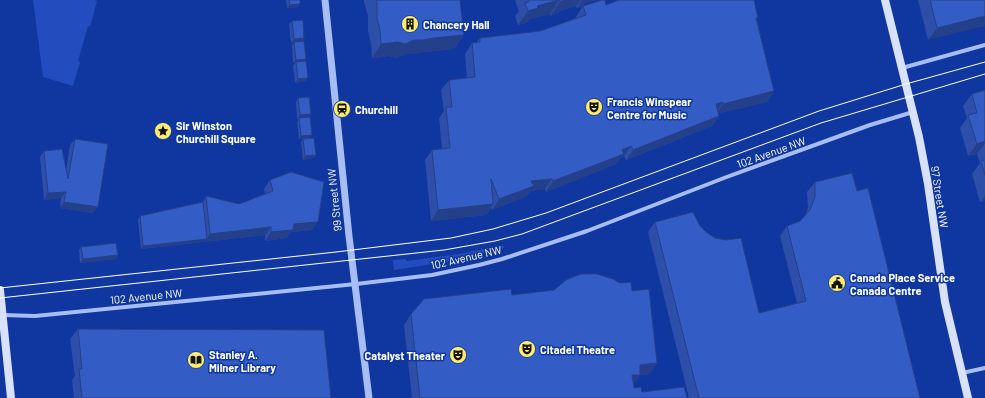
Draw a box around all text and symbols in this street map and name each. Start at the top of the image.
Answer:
building icon: Chancery Hall [400,14,420,34]
place label: Chancery Hall [423,18,490,31]
place label: Francis Winspear Centre for Music [607,95,692,121]
theatre icon: Francis Winspear Centre for Music [584,97,604,117]
station icon: Churchill [332,99,352,119]
place label: Churchill [355,103,398,116]
place label: Sir Winston Churchill Square [176,119,256,145]
place icon: Sir Winston Churchill Square [153,121,173,141]
street label: 102 Avenue NW [735,133,808,170]
street label: 97 Street NW [929,165,951,229]
street label: 99 Street NW [324,168,344,232]
street label: 102 Avenue NW [429,242,503,271]
place label: Canada Place Service Canada Centre [850,271,955,297]
public building icon: Canada Place Service Canada Centre [827,273,847,293]
street label: 102 Avenue NW [109,286,183,306]
theatre icon: Citadel Theatre [517,339,537,359]
place label: Citadel Theatre [540,343,615,356]
theatre icon: Catalyst Theater [448,345,468,365]
place label: Stanley A. Milner Library [209,348,276,374]
place label: Catalyst Theater [365,349,446,362]
library icon: Stanley A. Milner Library [186,350,206,370]

